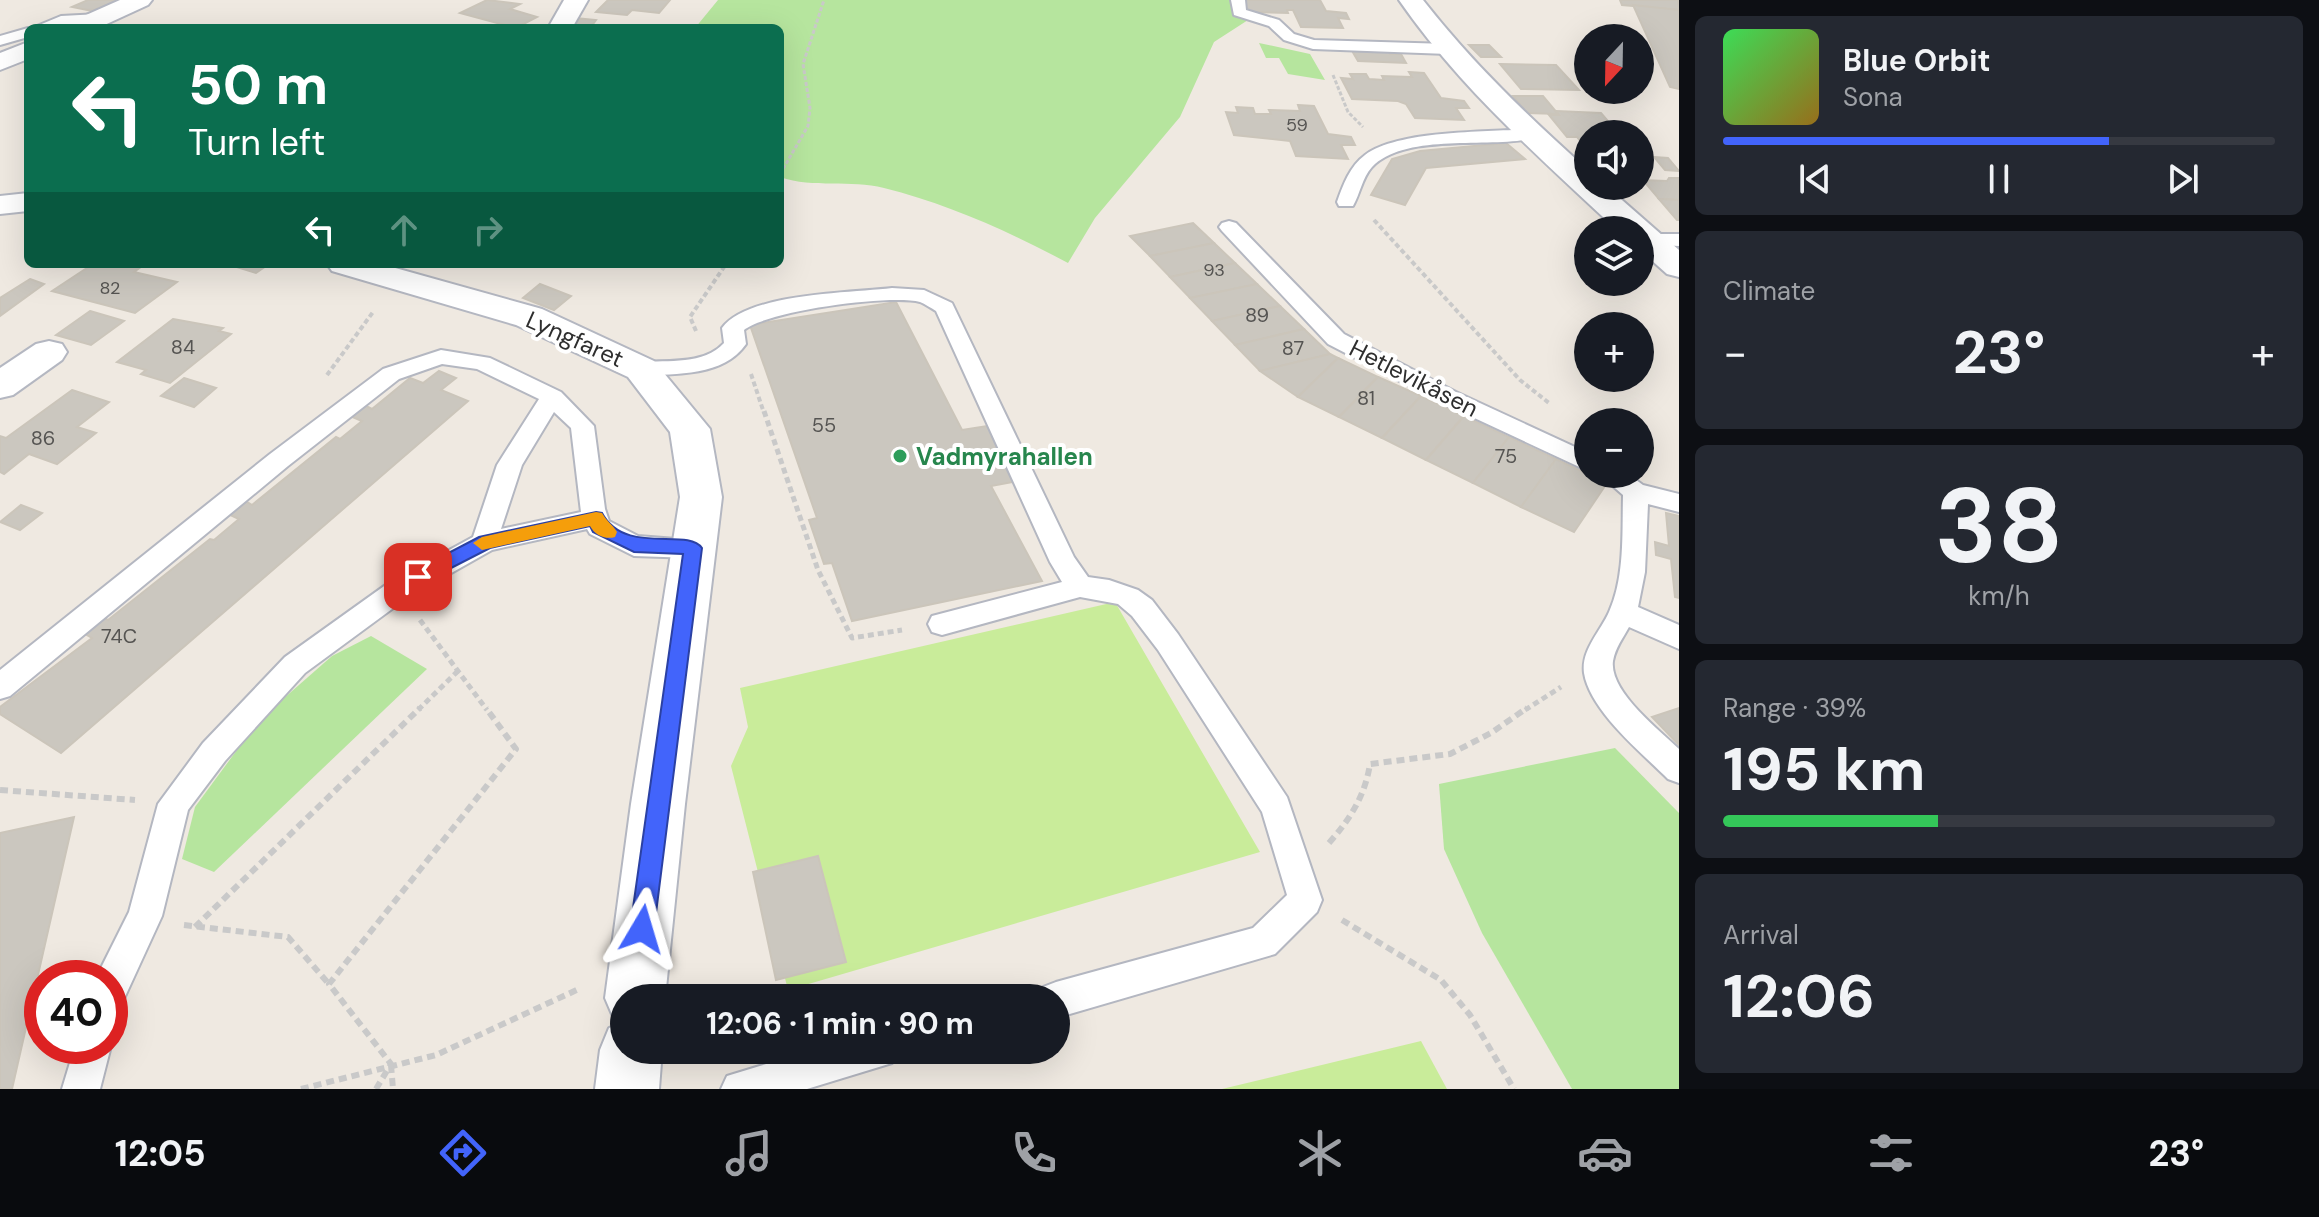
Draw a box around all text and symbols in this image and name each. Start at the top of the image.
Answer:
north arrow [1574,24,1654,104]
map controls [1574,24,1654,488]
text: Blue Orbit [1843,41,1990,80]
text: 50 m [188,48,328,121]
icon: left [56,56,160,160]
text: Sona [1843,80,1903,114]
house number: 59 [1286,113,1308,137]
text: Turn left [188,119,325,166]
button: sound [1574,120,1654,200]
icon: previous [1793,157,1837,201]
icon: pause [1977,157,2021,201]
icon: next [2161,157,2205,201]
icon: left [298,208,342,252]
icon: ahead [382,208,426,252]
icon: right [466,208,510,252]
button: layers [1574,216,1654,296]
house number: 93 [1203,258,1225,282]
text: Climate [1723,274,1815,308]
house number: 82 [99,276,121,300]
house number: 89 [1245,302,1269,328]
street label: Lyngfaret [521,304,629,374]
button: + [1574,312,1654,392]
text: 23° [1953,313,2045,392]
text: − [1723,324,1747,382]
text: + [2251,324,2275,382]
street label: Hetlevikåsen [1344,332,1484,424]
house number: 84 [171,334,195,360]
house number: 87 [1282,335,1304,361]
house number: 81 [1357,385,1375,411]
button: − [1574,408,1654,488]
house number: 55 [812,412,836,438]
house number: 86 [31,425,55,451]
place label: Vadmyrahallen [916,441,1093,472]
house number: 75 [1495,443,1517,469]
marker: Vadmyrahallen [891,447,909,465]
text: 38 [1935,459,2063,594]
pin [384,543,452,611]
icon: arrive [396,555,440,599]
text: km/h [1968,579,2030,613]
house number: 74C [101,623,137,649]
text: Range · 39% [1723,691,1866,725]
text: 195 km [1723,730,1926,809]
position arrow [600,887,684,971]
text: Arrival [1723,918,1799,952]
text: 12:06 [1723,957,1875,1036]
speed limit sign: 40 [24,960,128,1064]
text: 12:06 · 1 min · 90 m [706,1004,974,1043]
icon: directions [435,1125,491,1181]
icon: music [721,1125,777,1181]
icon: phone [1006,1125,1062,1181]
icon: climate [1292,1125,1348,1181]
icon: car [1577,1125,1633,1181]
icon: filters [1863,1125,1919,1181]
text: 12:05 [115,1130,206,1177]
text: 23° [2149,1130,2204,1177]

